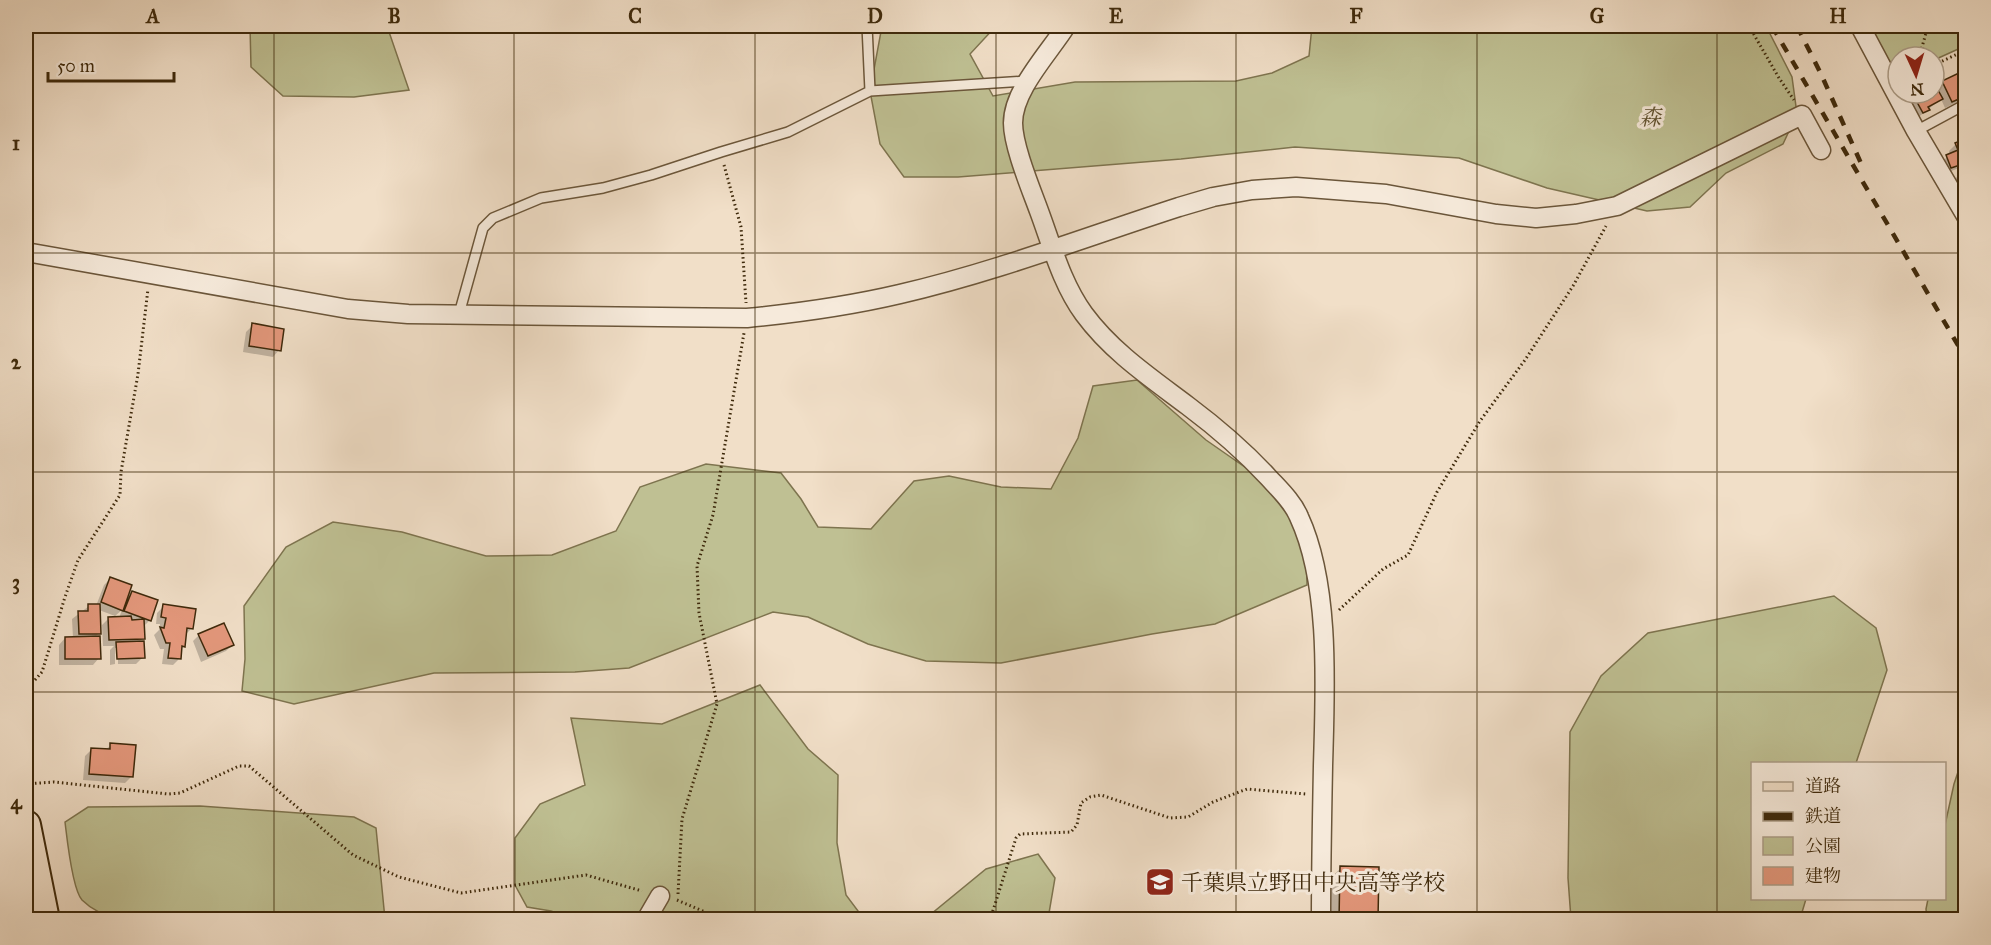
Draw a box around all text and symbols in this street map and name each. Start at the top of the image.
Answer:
text: A [144,4,160,28]
text: B [387,4,401,28]
text: C [628,4,642,28]
text: D [867,4,883,28]
text: E [1109,4,1124,28]
text: F [1349,4,1363,28]
text: G [1590,4,1605,28]
text: H [1829,4,1847,28]
scale bar [48,45,174,83]
north arrow [1886,45,1946,105]
text: 50 m [57,55,95,77]
text: N [1909,80,1924,99]
park label: 森 [1639,104,1663,131]
text: 1 [12,131,20,155]
text: 2 [11,350,22,374]
text: 3 [12,570,20,595]
legend [1751,762,1946,900]
text: 道路 [1805,775,1841,797]
text: 4 [10,790,22,815]
text: 鉄道 [1805,805,1841,827]
text: 公園 [1805,835,1841,857]
text: 建物 [1805,865,1841,887]
school or university icon: 千葉県立野田中央高等学校 [1144,866,1176,898]
place label: 千葉県立野田中央高等学校 [1181,869,1445,896]

